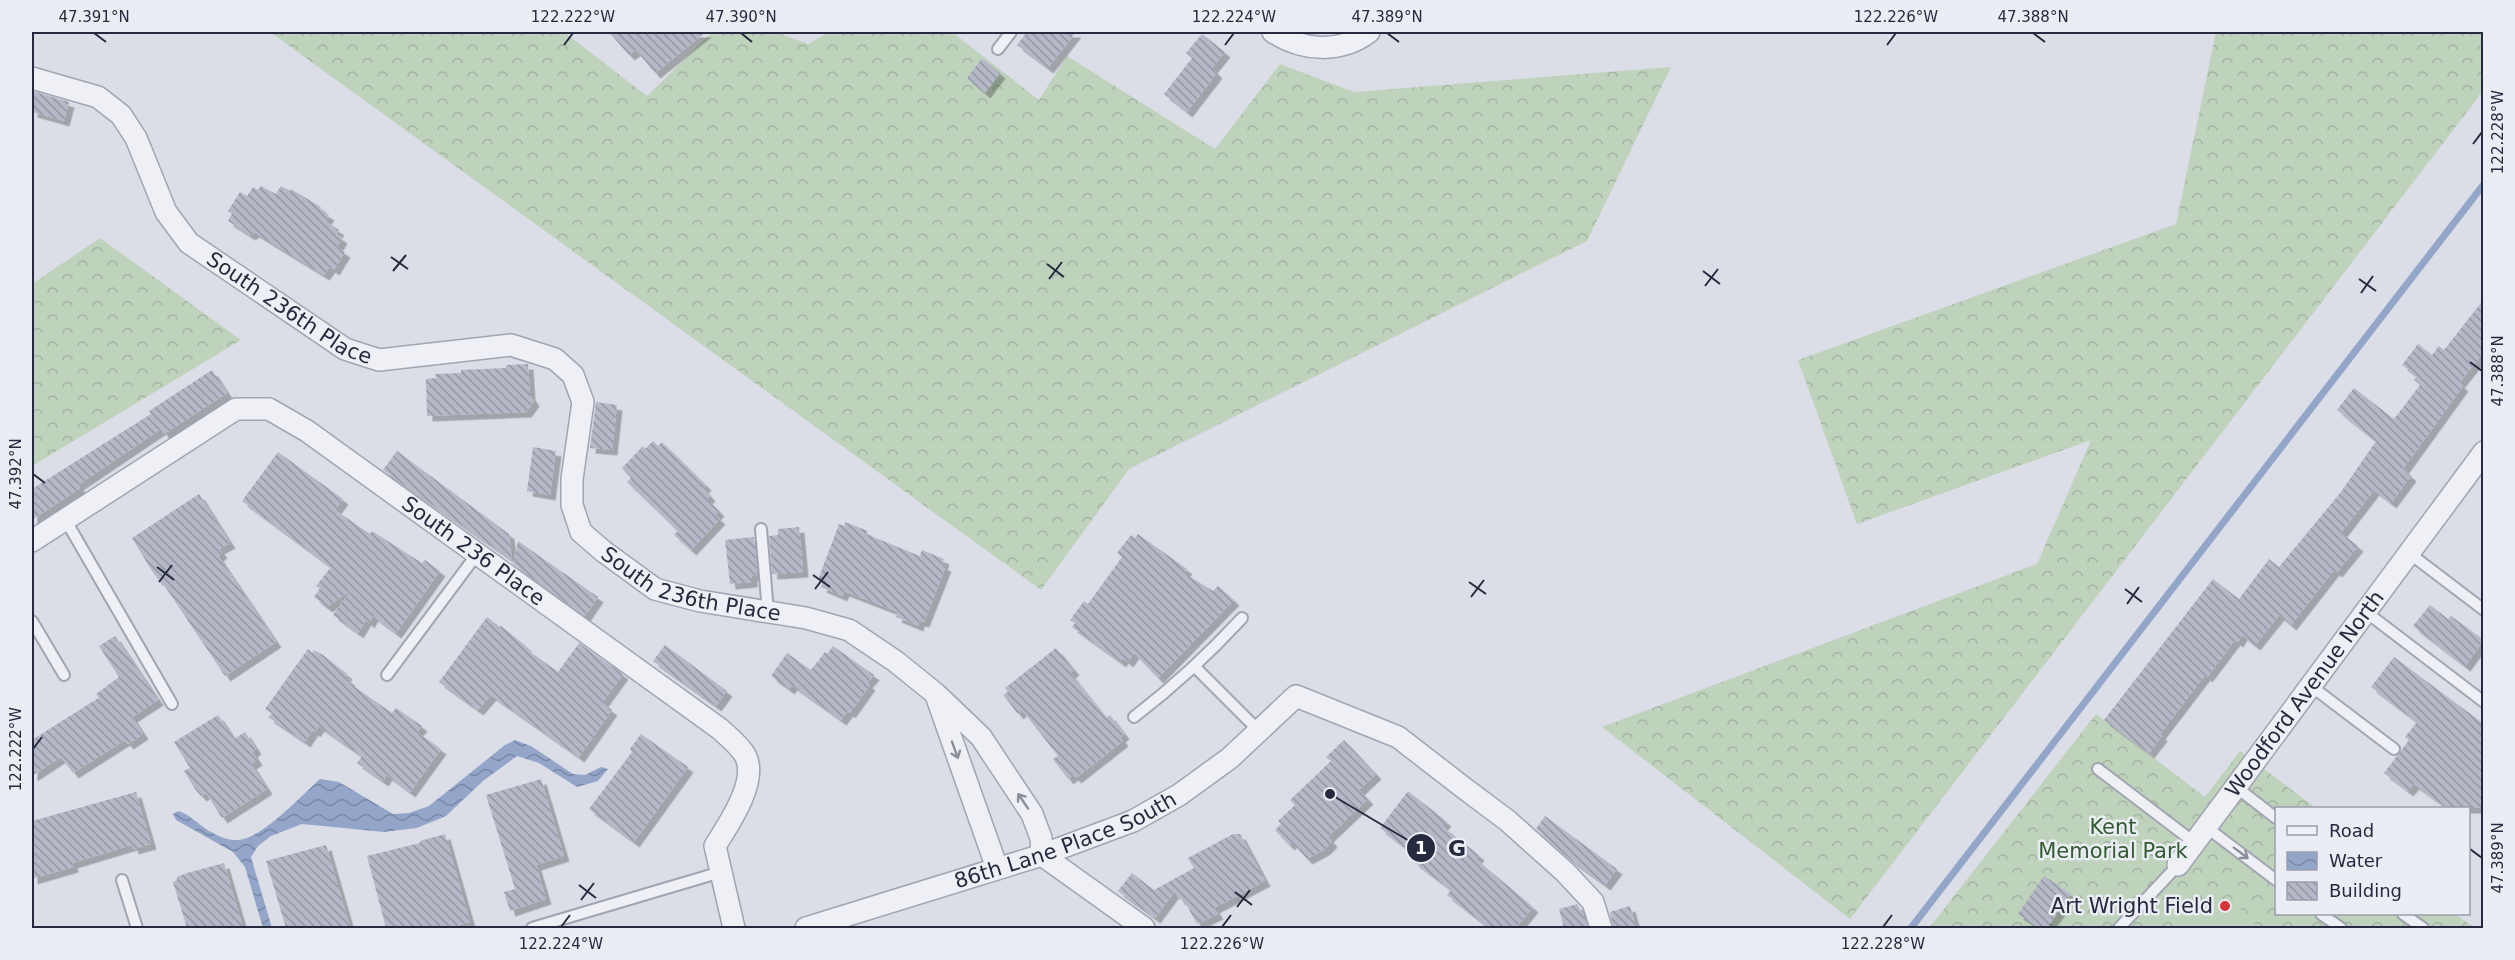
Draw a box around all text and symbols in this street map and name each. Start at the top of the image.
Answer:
text: 47.391°N [58,8,130,26]
text: 122.222°W [531,8,615,26]
text: 47.390°N [705,8,777,26]
text: 122.224°W [1192,8,1276,26]
text: 47.389°N [1351,8,1423,26]
text: 122.226°W [1854,8,1938,26]
text: 47.388°N [1997,8,2069,26]
text: 122.228°W [2489,90,2507,174]
street label: South 236th Place [202,247,375,369]
text: 47.388°N [2489,335,2507,407]
text: 47.392°N [7,438,25,510]
street label: South 236 Place [397,491,549,611]
street label: South 236th Place [596,542,783,626]
street label: Woodford Avenue North [2221,586,2389,802]
text: 122.222°W [7,707,25,791]
one-way arrow [951,740,962,758]
street label: 86th Lane Place South [951,787,1181,893]
one-way arrow [1017,793,1030,810]
legend [2275,807,2470,915]
park label: Kent Memorial Park [2038,815,2189,863]
text: Road [2329,820,2374,841]
text: 47.389°N [2489,822,2507,894]
callout: G [1406,828,1478,868]
text: G [1448,836,1466,861]
text: 1 [1415,837,1427,858]
one-way arrow [2233,847,2249,860]
text: Water [2329,850,2383,871]
text: Building [2329,880,2402,901]
place label: Art Wright Field [2051,894,2213,918]
marker: Art Wright Field [2218,899,2232,913]
text: 122.224°W [519,935,603,953]
text: 122.226°W [1180,935,1264,953]
text: 122.228°W [1841,935,1925,953]

